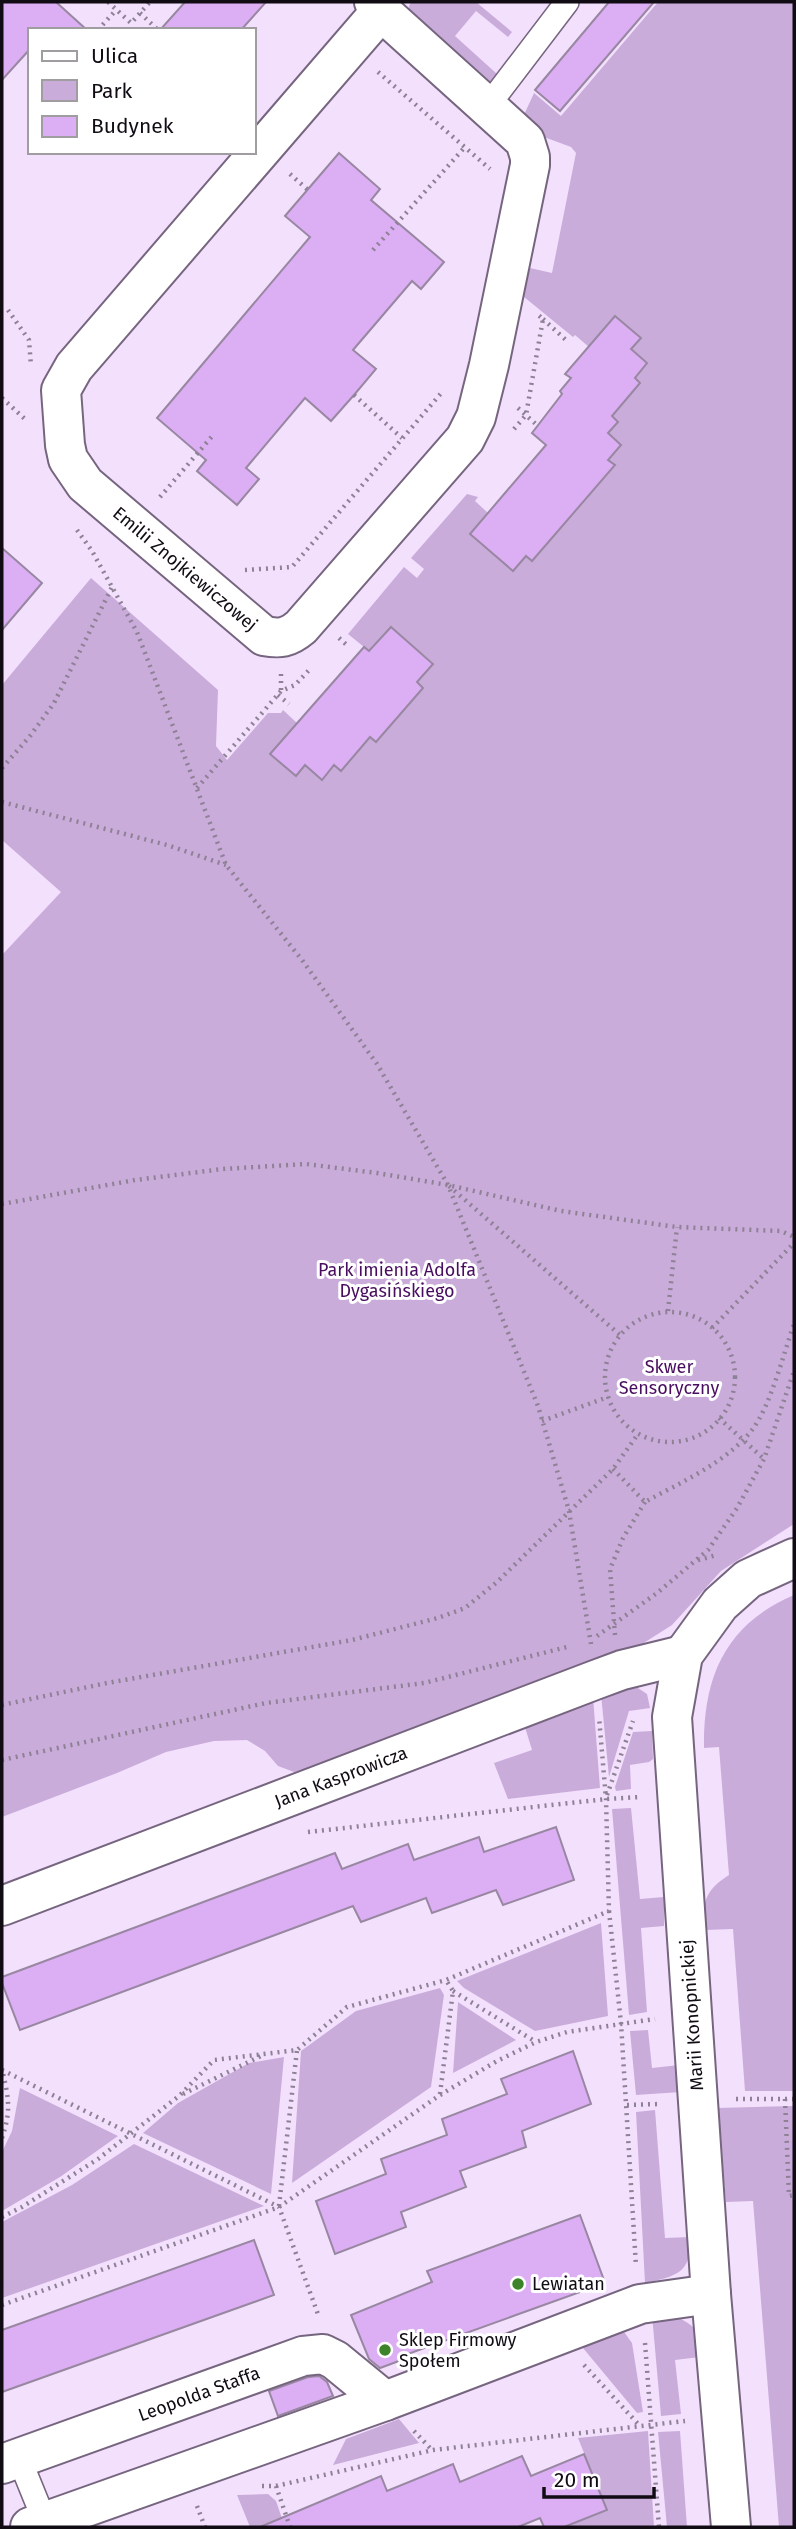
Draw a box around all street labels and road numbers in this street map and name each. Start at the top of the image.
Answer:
street label: Emilii Znojkiewiczowej [108,502,262,636]
street label: Jana Kasprowicza [271,1742,411,1812]
street label: Marii Konopnickiej [676,1939,708,2091]
street label: Leopolda Staffa [135,2362,263,2426]

